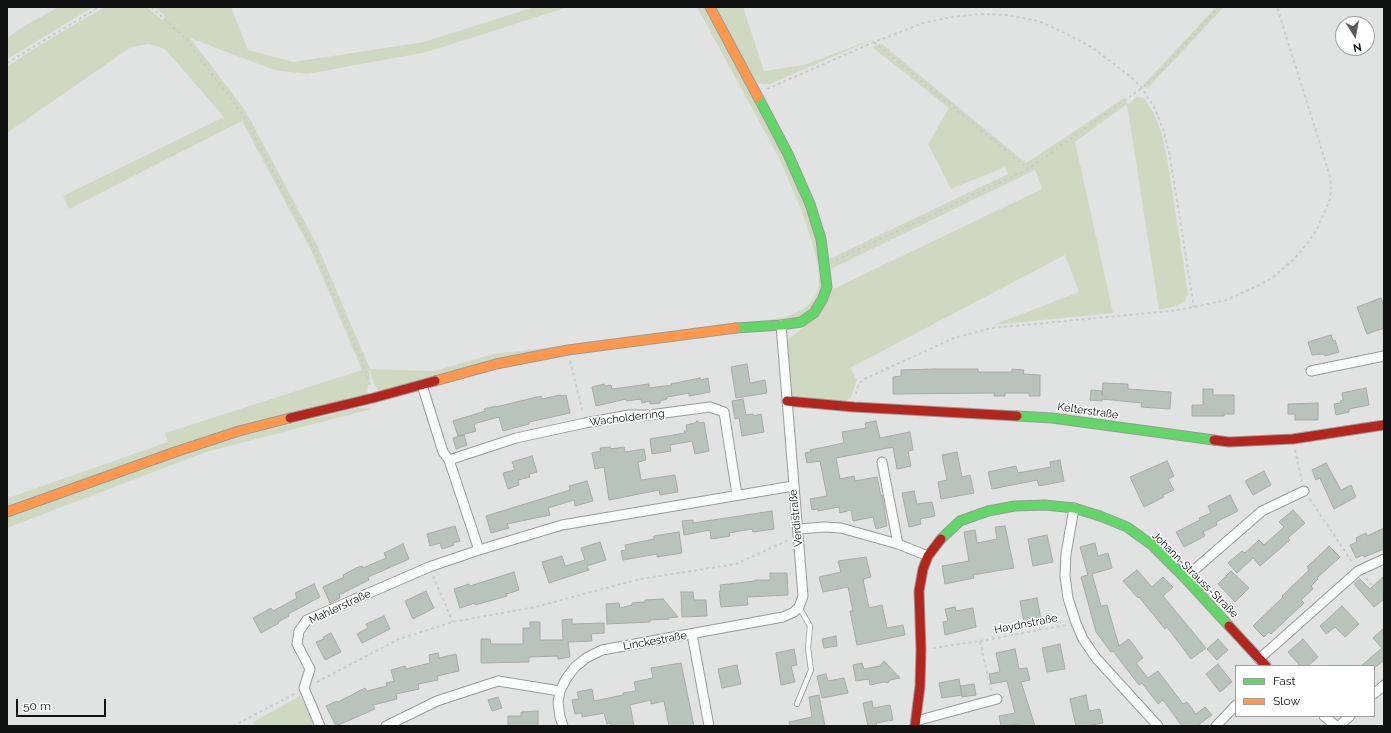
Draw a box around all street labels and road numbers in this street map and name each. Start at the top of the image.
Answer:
street label: Kelterstraße [1057,400,1119,422]
street label: Wacholderring [589,407,665,429]
street label: Verdistraße [786,489,806,547]
street label: Johann-Strauss-Straße [1149,529,1241,621]
street label: Mahlerstraße [307,587,373,627]
street label: Haydnstraße [993,611,1059,637]
street label: Linckestraße [622,629,688,653]

